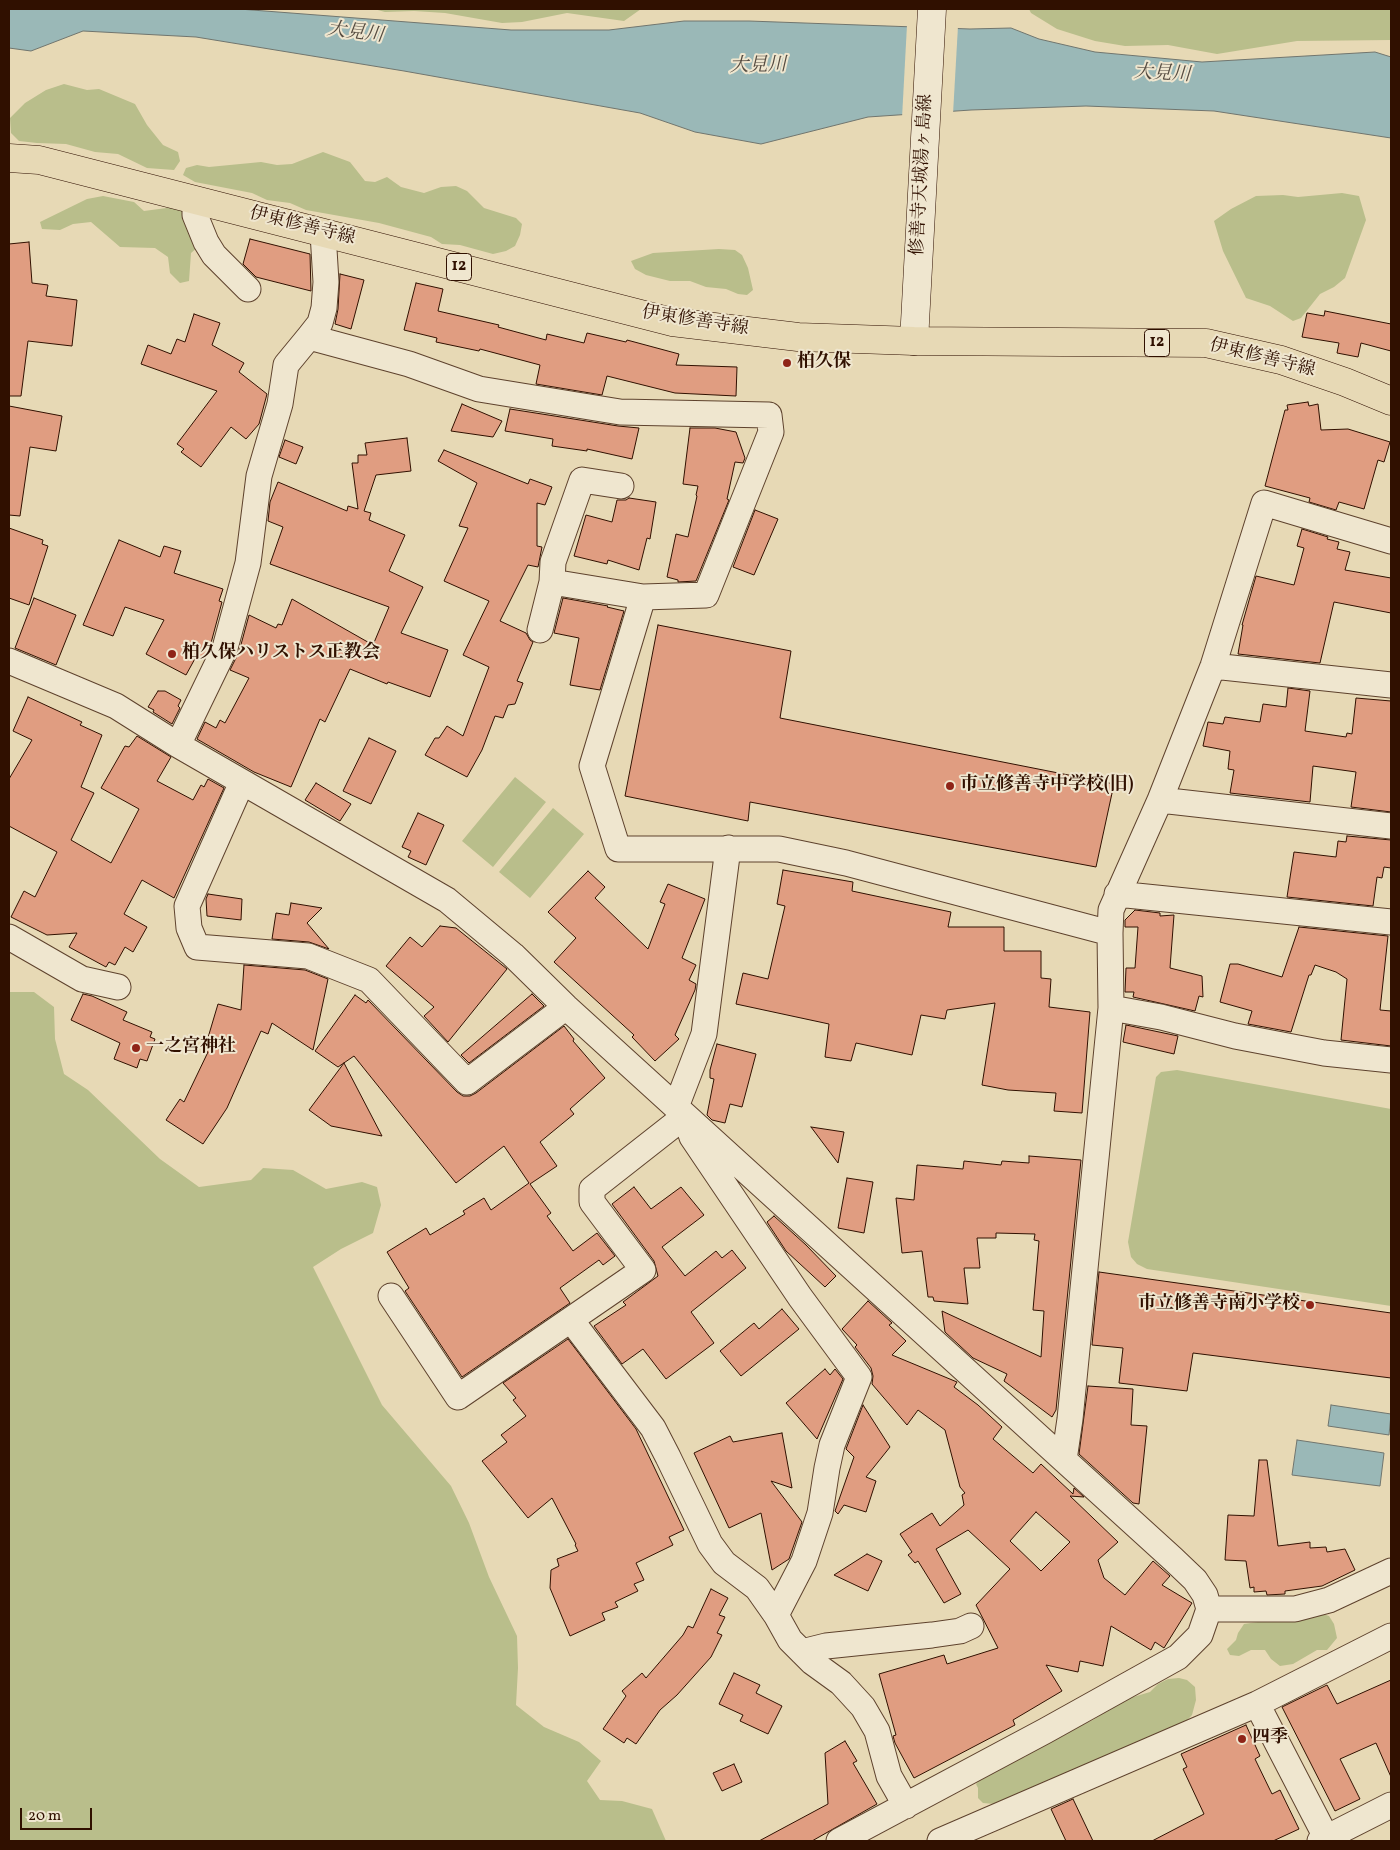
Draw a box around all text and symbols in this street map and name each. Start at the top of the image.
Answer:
water label: 大見川 [325,19,385,49]
water label: 大見川 [729,55,787,79]
water label: 大見川 [1133,62,1191,88]
street label: 修善寺天城湯ヶ島線 [908,94,938,256]
street label: 伊東修善寺線 [247,203,357,251]
road number: 12 [446,253,472,280]
street label: 伊東修善寺線 [640,303,750,341]
road number: 12 [1144,329,1170,356]
street label: 伊東修善寺線 [1207,335,1317,383]
place label: 柏久保 [797,352,851,374]
marker: 柏久保 [781,357,793,369]
place label: 柏久保ハリストス正教会 [182,643,380,665]
marker: 柏久保ハリストス正教会 [166,648,178,660]
place label: 市立修善寺中学校(旧) [960,775,1134,797]
marker: 市立修善寺中学校(旧) [944,780,956,792]
place label: 一之宮神社 [146,1037,236,1059]
marker: 一之宮神社 [130,1042,142,1054]
place label: 市立修善寺南小学校 [1138,1294,1300,1316]
marker: 市立修善寺南小学校 [1304,1299,1316,1311]
place label: 四季 [1252,1728,1288,1750]
marker: 四季 [1236,1733,1248,1745]
scale bar [22,1798,95,1830]
text: 20 m [28,1806,61,1827]

